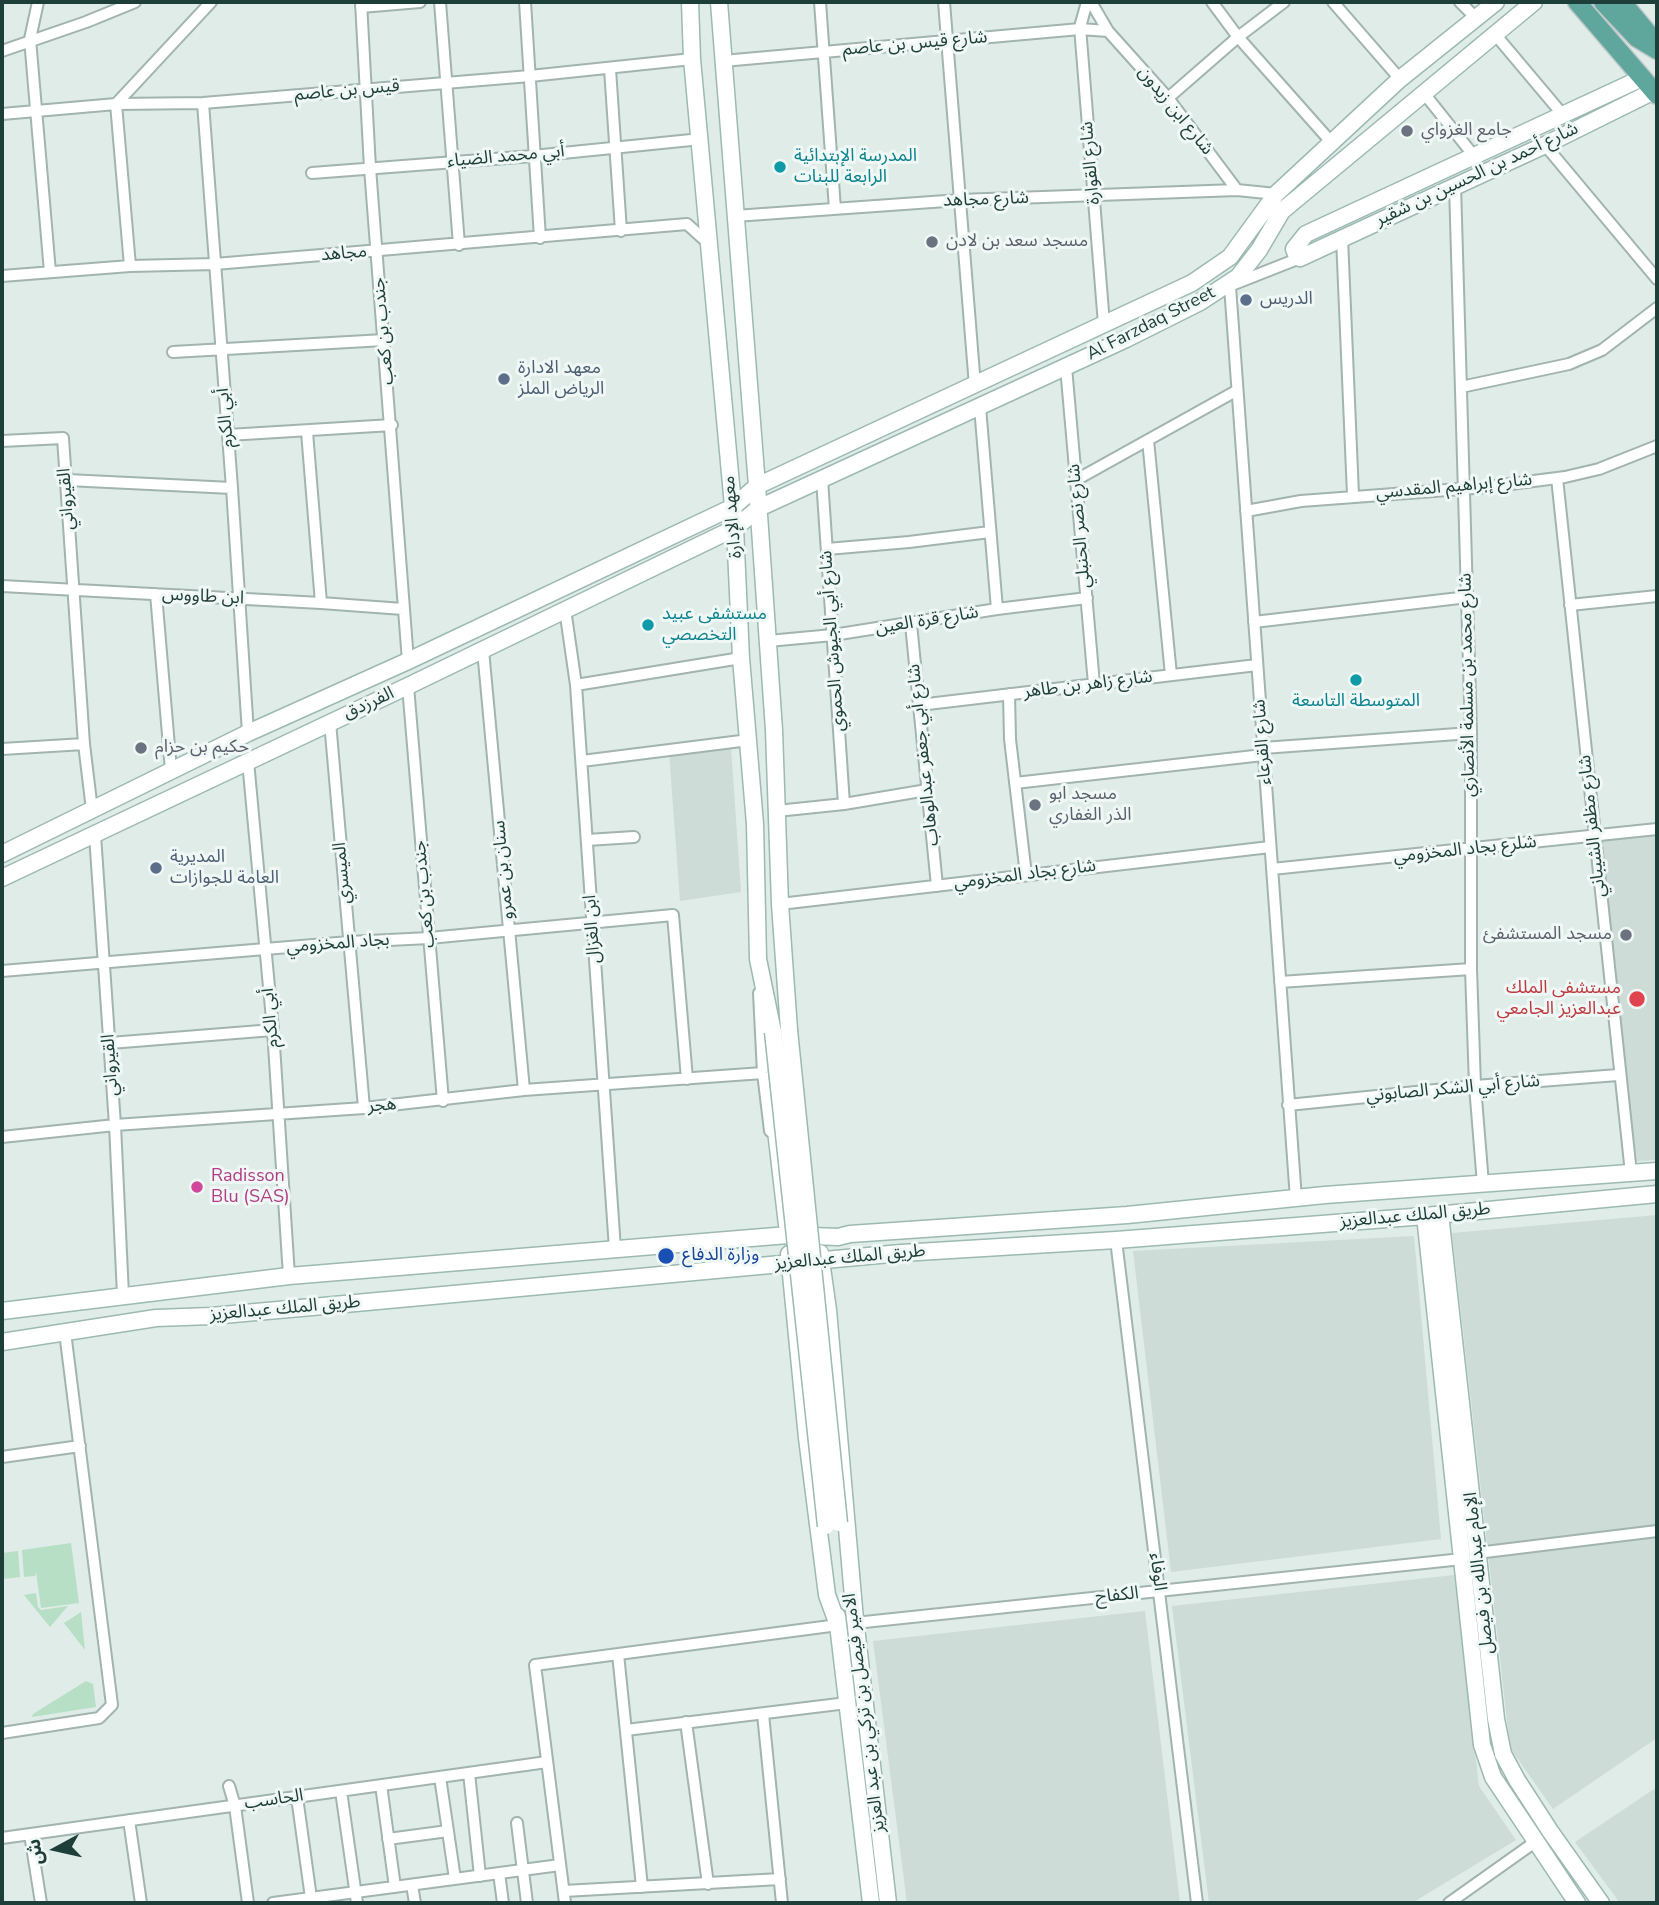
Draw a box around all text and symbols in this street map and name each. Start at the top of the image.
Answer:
street label: شارع قيس بن عاصم [842,27,988,61]
street label: شارع ابن زيدون [1133,62,1217,160]
street label: قيس بن عاصم [294,76,400,106]
street label: شارع أحمد بن الحسين بن شقير [1372,118,1582,232]
street label: شارع القوارة [1077,120,1105,206]
place label: جامع الغزواي [1421,120,1512,142]
marker: جامع الغزواي [1399,123,1415,139]
street label: أبي محمد الضياء [446,141,566,173]
place label: المدرسة الإبتدائية الرابعة للبنات [794,146,917,188]
marker: المدرسة الإبتدائية الرابعة للبنات [772,159,788,175]
street label: شارع مجاهد [943,188,1029,212]
place label: مسجد سعد بن لادن [946,231,1088,253]
marker: مسجد سعد بن لادن [924,234,940,250]
street label: مجاهد [320,241,368,267]
street label: جندب بن كعب [369,276,399,386]
street label: Al Farzdaq Street [1083,282,1219,366]
place label: الدريس [1260,289,1313,311]
marker: الدريس [1238,292,1254,308]
place label: معهد الادارة الرياض الملز [518,358,604,400]
marker: معهد الادارة الرياض الملز [496,371,512,387]
street label: أبي الكرم [213,387,239,449]
street label: شارع نصر الحنبلي [1064,463,1096,589]
street label: القيرواني [54,467,80,531]
street label: شارع إبراهيم المقدسي [1375,469,1533,505]
street label: معهد الإدارة [719,475,747,559]
street label: شارع أبي الجيوش الحموي [816,550,850,732]
street label: شارع محمد بن مسلمة الأنصاري [1455,573,1481,797]
street label: ابن طاووس [161,584,245,610]
street label: شارع قرة العين [874,602,980,640]
place label: مستشفى عبيد التخصصي [662,604,767,646]
marker: مستشفى عبيد التخصصي [640,617,656,633]
street label: شارع أبي جعفر عبدالوهاب [904,663,944,847]
street label: شارع زاهر بن طاهر [1022,666,1154,704]
marker: المتوسطة التاسعة [1348,672,1364,688]
street label: الفرزدق [340,683,398,725]
place label: المتوسطة التاسعة [1292,691,1420,713]
street label: شارع القرعاء [1249,698,1277,786]
place label: حكيم بن حزام [155,737,249,759]
marker: حكيم بن حزام [133,740,149,756]
street label: شارع مظفر الشيباني [1575,754,1611,898]
place label: مسجد ابو الذر الغفاري [1049,784,1132,826]
marker: مسجد ابو الذر الغفاري [1027,797,1043,813]
street label: سنان بن عمرو [489,819,519,921]
street label: شلرع بجاد المخزومي [1392,832,1538,868]
street label: جندب بن كعب [410,839,440,949]
street label: الميسري [330,841,356,905]
place label: المديرية العامة للجوازات [170,847,279,890]
street label: شارع بجاد المخزومي [953,856,1097,894]
marker: المديرية العامة للجوازات [148,860,164,876]
street label: ابن الغزال [580,894,606,964]
place label: مسجد المستشفئ [1483,924,1612,946]
marker: مسجد المستشفئ [1618,927,1634,943]
street label: بجاد المخزومي [286,930,390,958]
place label: مستشفى الملك عبدالعزيز الجامعي [1496,978,1621,1020]
street label: أبي الكرم [258,987,284,1049]
marker: مستشفى الملك عبدالعزيز الجامعي [1627,989,1647,1009]
street label: القيرواني [98,1033,124,1097]
street label: شارع أبي الشكر الصابوني [1365,1071,1541,1107]
street label: هجر [367,1094,397,1118]
place label: Radisson Blu (SAS) [211,1166,290,1208]
marker: Radisson Blu (SAS) [189,1179,205,1195]
street label: طريق الملك عبدالعزيز [1339,1199,1491,1233]
street label: طريق الملك عبدالعزيز [774,1241,926,1275]
place label: وزارة الدفاع [682,1245,759,1267]
marker: وزارة الدفاع [656,1246,676,1266]
street label: طريق الملك عبدالعزيز [209,1292,361,1326]
street label: الإمام عبدالله بن فيصل [1461,1491,1499,1655]
street label: الوفاء [1144,1552,1170,1592]
street label: الكفاح [1094,1583,1140,1609]
street label: الامير فيصل بن تركي بن عبد العزيز [840,1592,890,1834]
street label: الحاسب [243,1785,305,1815]
north arrow [21,1814,91,1884]
text: ش [21,1837,50,1867]

